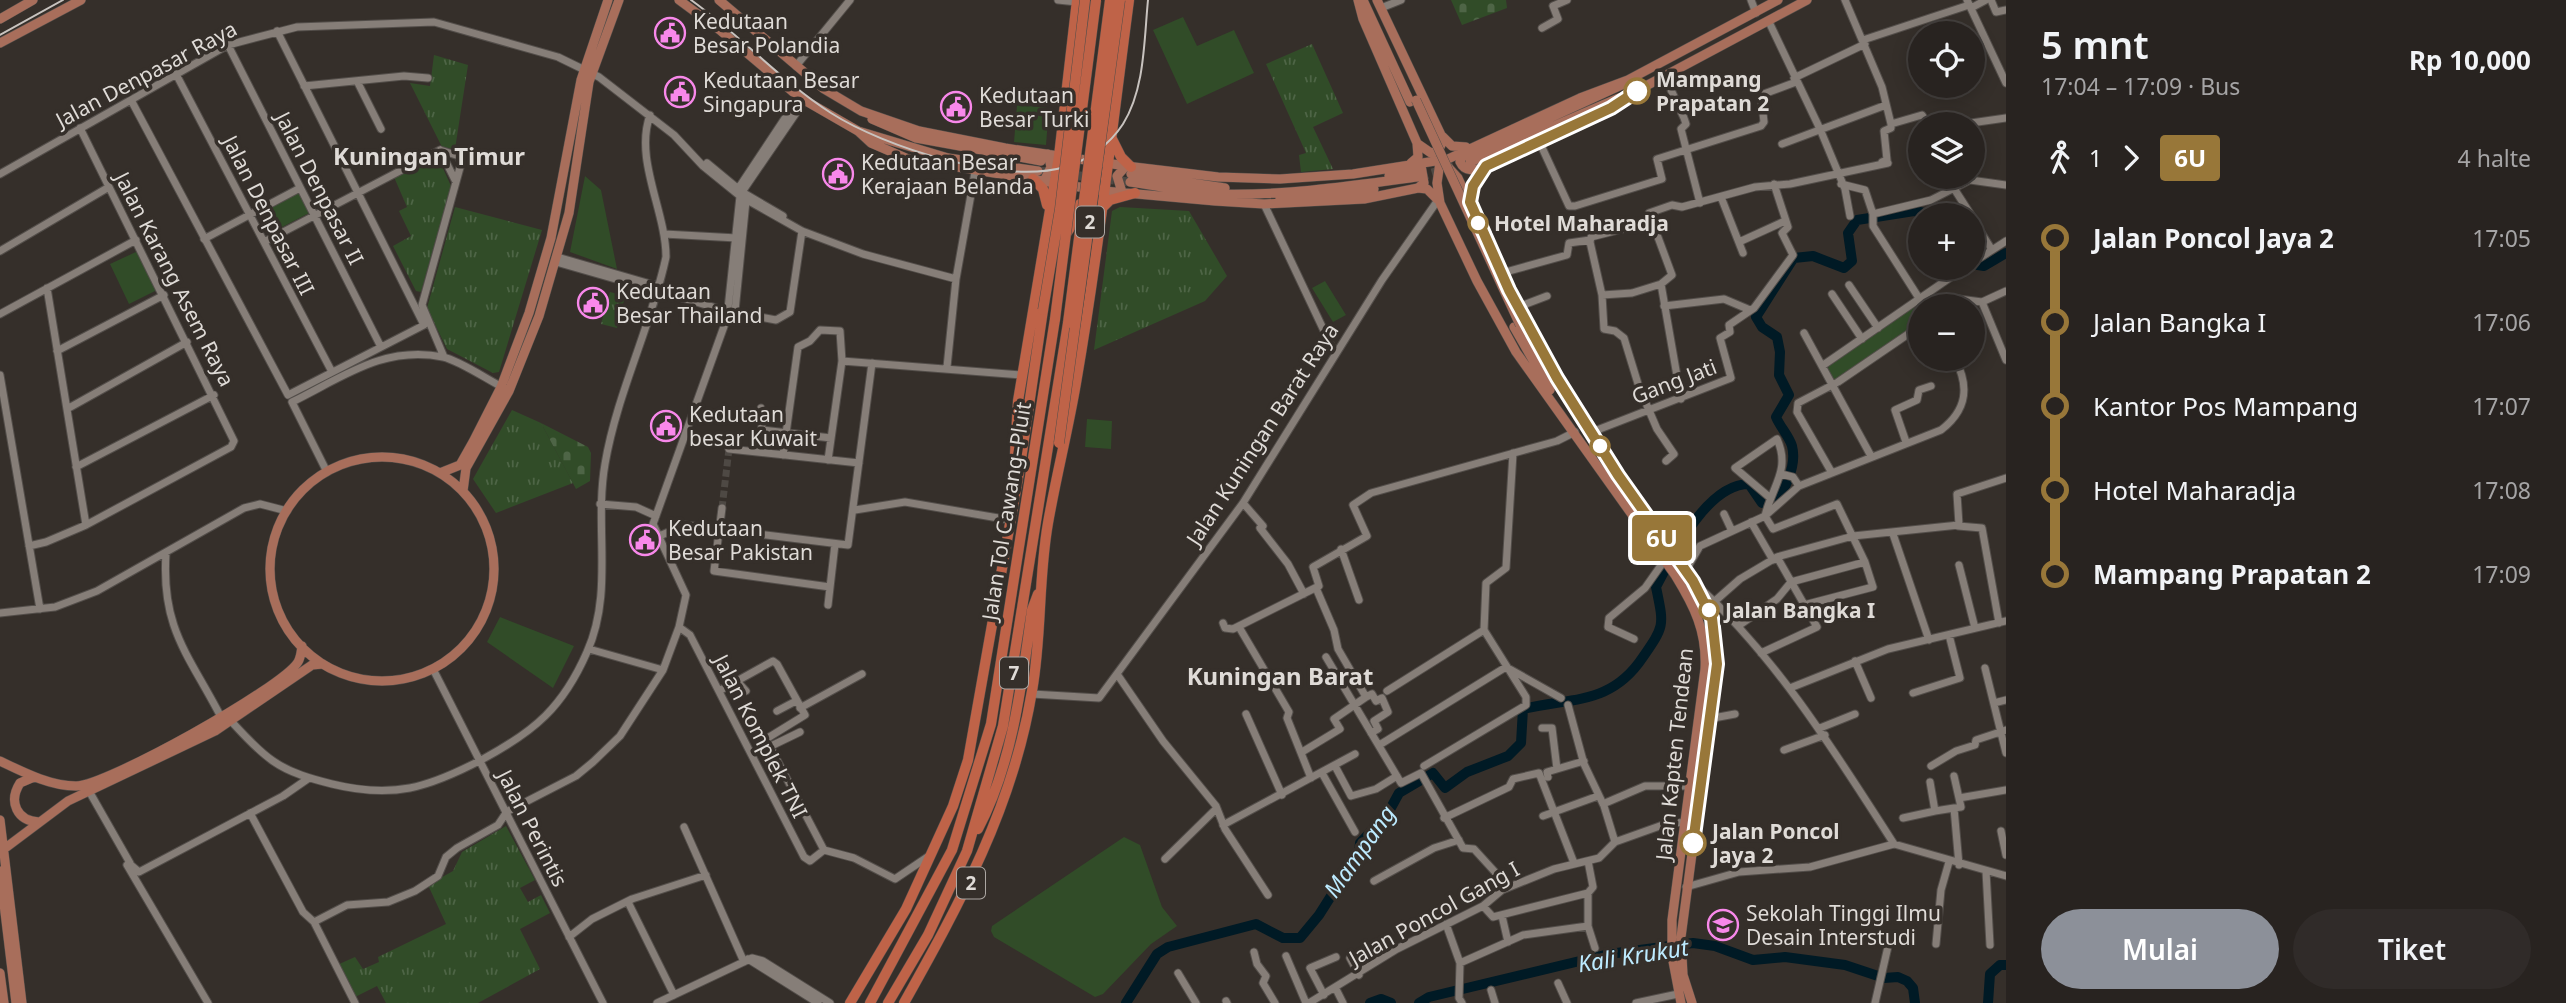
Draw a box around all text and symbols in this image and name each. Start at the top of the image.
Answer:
place label: Kedutaan Besar Polandia [693,7,840,59]
street label: Jalan Denpasar Raya [49,14,241,135]
public building icon: Kedutaan Besar Polandia [653,16,687,50]
text: 5 mnt [2041,18,2149,70]
map controls [1908,21,1985,371]
button: locate [1908,21,1985,98]
text: Rp 10,000 [2409,42,2531,78]
place label: Mampang Prapatan 2 [1656,65,1769,117]
place label: Kedutaan Besar Singapura [703,66,860,118]
text: 17:04 – 17:09 · Bus [2041,70,2240,102]
public building icon: Kedutaan Besar Singapura [663,75,697,109]
marker: Mampang Prapatan 2 [1624,78,1650,104]
place label: Kedutaan Besar Turki [979,81,1089,133]
public building icon: Kedutaan Besar Turki [939,90,973,124]
street label: Jalan Denpasar II [268,105,371,269]
button: layers [1908,112,1985,189]
street label: Jalan Denpasar III [216,129,321,299]
district label: Kuningan Timur [333,139,525,172]
icon: walk [2041,139,2079,177]
icon: forward [2112,139,2150,177]
text: 6U [2174,141,2206,174]
text: 1 [2089,142,2102,174]
text: 4 halte [2458,142,2531,174]
place label: Kedutaan Besar Kerajaan Belanda [861,148,1034,200]
public building icon: Kedutaan Besar Kerajaan Belanda [821,157,855,191]
street label: Jalan Karang Asem Raya [108,165,241,391]
button: + [1908,203,1985,280]
road number: 2 [1076,206,1104,238]
place label: Hotel Maharadja [1494,209,1669,237]
marker: Hotel Maharadja [1468,213,1488,233]
text: Jalan Poncol Jaya 2 [2093,220,2334,256]
text: 17:05 [2472,222,2531,254]
place label: Kedutaan Besar Thailand [616,277,762,329]
public building icon: Kedutaan Besar Thailand [576,286,610,320]
button: − [1908,294,1985,371]
text: Jalan Bangka I [2093,304,2266,340]
text: 17:06 [2472,306,2531,338]
street label: Jalan Kuningan Barat Raya [1179,318,1344,552]
street label: Gang Jati [1627,352,1721,410]
text: Kantor Pos Mampang [2093,388,2358,424]
text: 17:07 [2472,390,2531,422]
street label: Jalan Tol Cawang–Pluit [975,399,1037,624]
place label: Kedutaan besar Kuwait [689,400,817,452]
public building icon: Kedutaan besar Kuwait [649,409,683,443]
unlabelled marker [1590,436,1610,456]
text: Hotel Maharadja [2093,472,2296,508]
text: 17:08 [2472,474,2531,506]
place label: Kedutaan Besar Pakistan [668,514,813,566]
line badge: 6U [1630,515,1694,561]
text: 6U [1646,521,1678,554]
public building icon: Kedutaan Besar Pakistan [628,523,662,557]
text: Mampang Prapatan 2 [2093,556,2371,592]
text: 17:09 [2472,558,2531,590]
place label: Jalan Bangka I [1723,596,1875,624]
marker: Jalan Bangka I [1699,600,1719,620]
street label: Jalan Kapten Tendean [1649,646,1699,864]
street label: Jalan Komplek TNI [707,648,814,823]
road number: 7 [1000,658,1028,688]
district label: Kuningan Barat [1187,659,1373,692]
street label: Jalan Perintis [491,763,574,891]
water label: Mampang [1316,799,1402,903]
place label: Jalan Poncol Jaya 2 [1710,817,1840,869]
marker: Jalan Poncol Jaya 2 [1680,830,1706,856]
street label: Jalan Poncol Gang I [1342,855,1524,972]
road number: 2 [957,868,985,898]
place label: Sekolah Tinggi Ilmu Desain Interstudi [1746,899,1941,951]
school or university icon: Sekolah Tinggi Ilmu Desain Interstudi [1706,908,1740,942]
button: Mulai [2041,909,2279,989]
button: Tiket [2293,909,2531,989]
water label: Kali Krukut [1575,930,1692,980]

